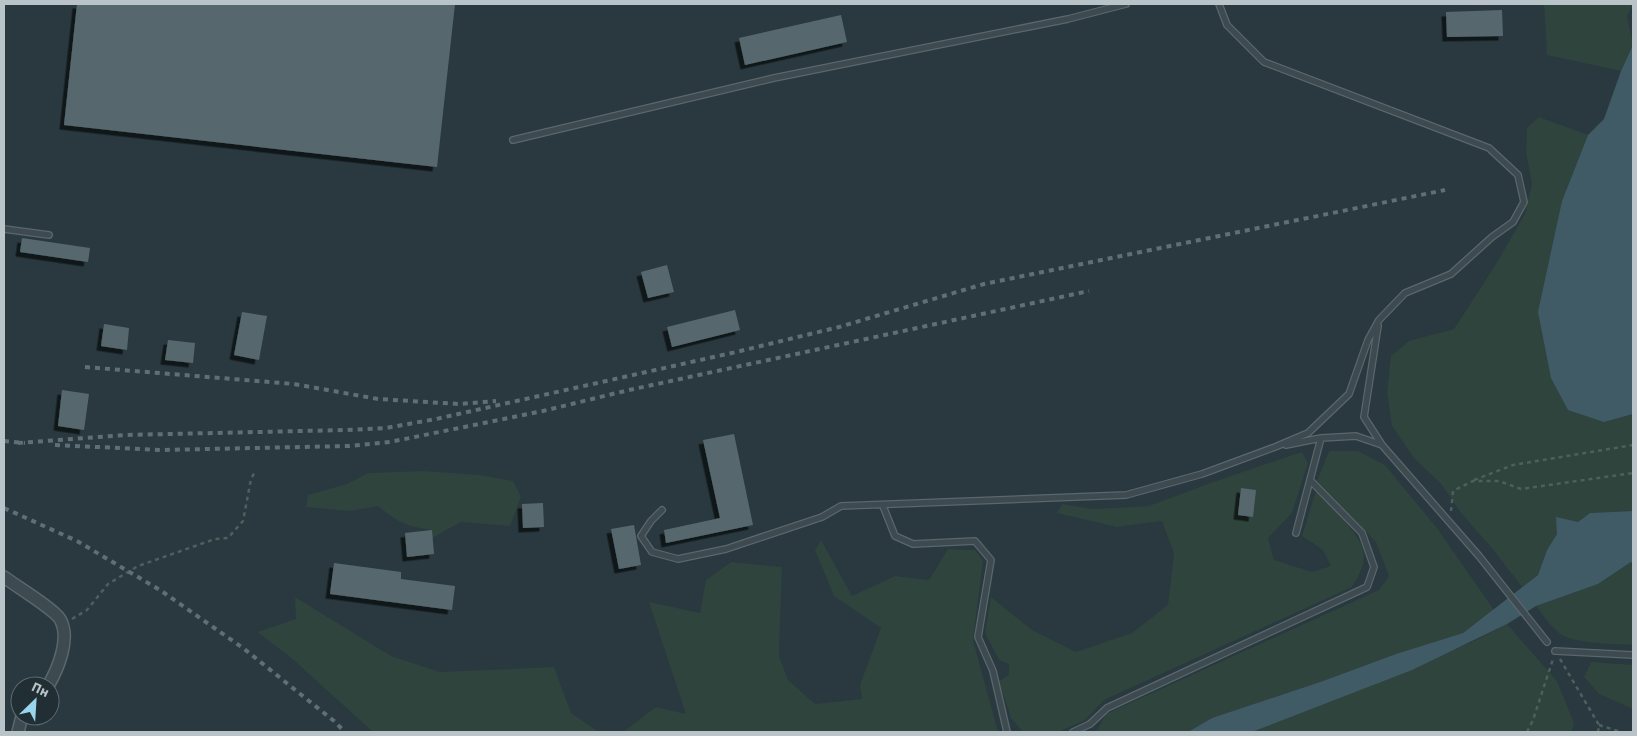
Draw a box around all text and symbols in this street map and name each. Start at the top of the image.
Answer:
north arrow [10,676,60,726]
text: Пн [28,677,52,703]

